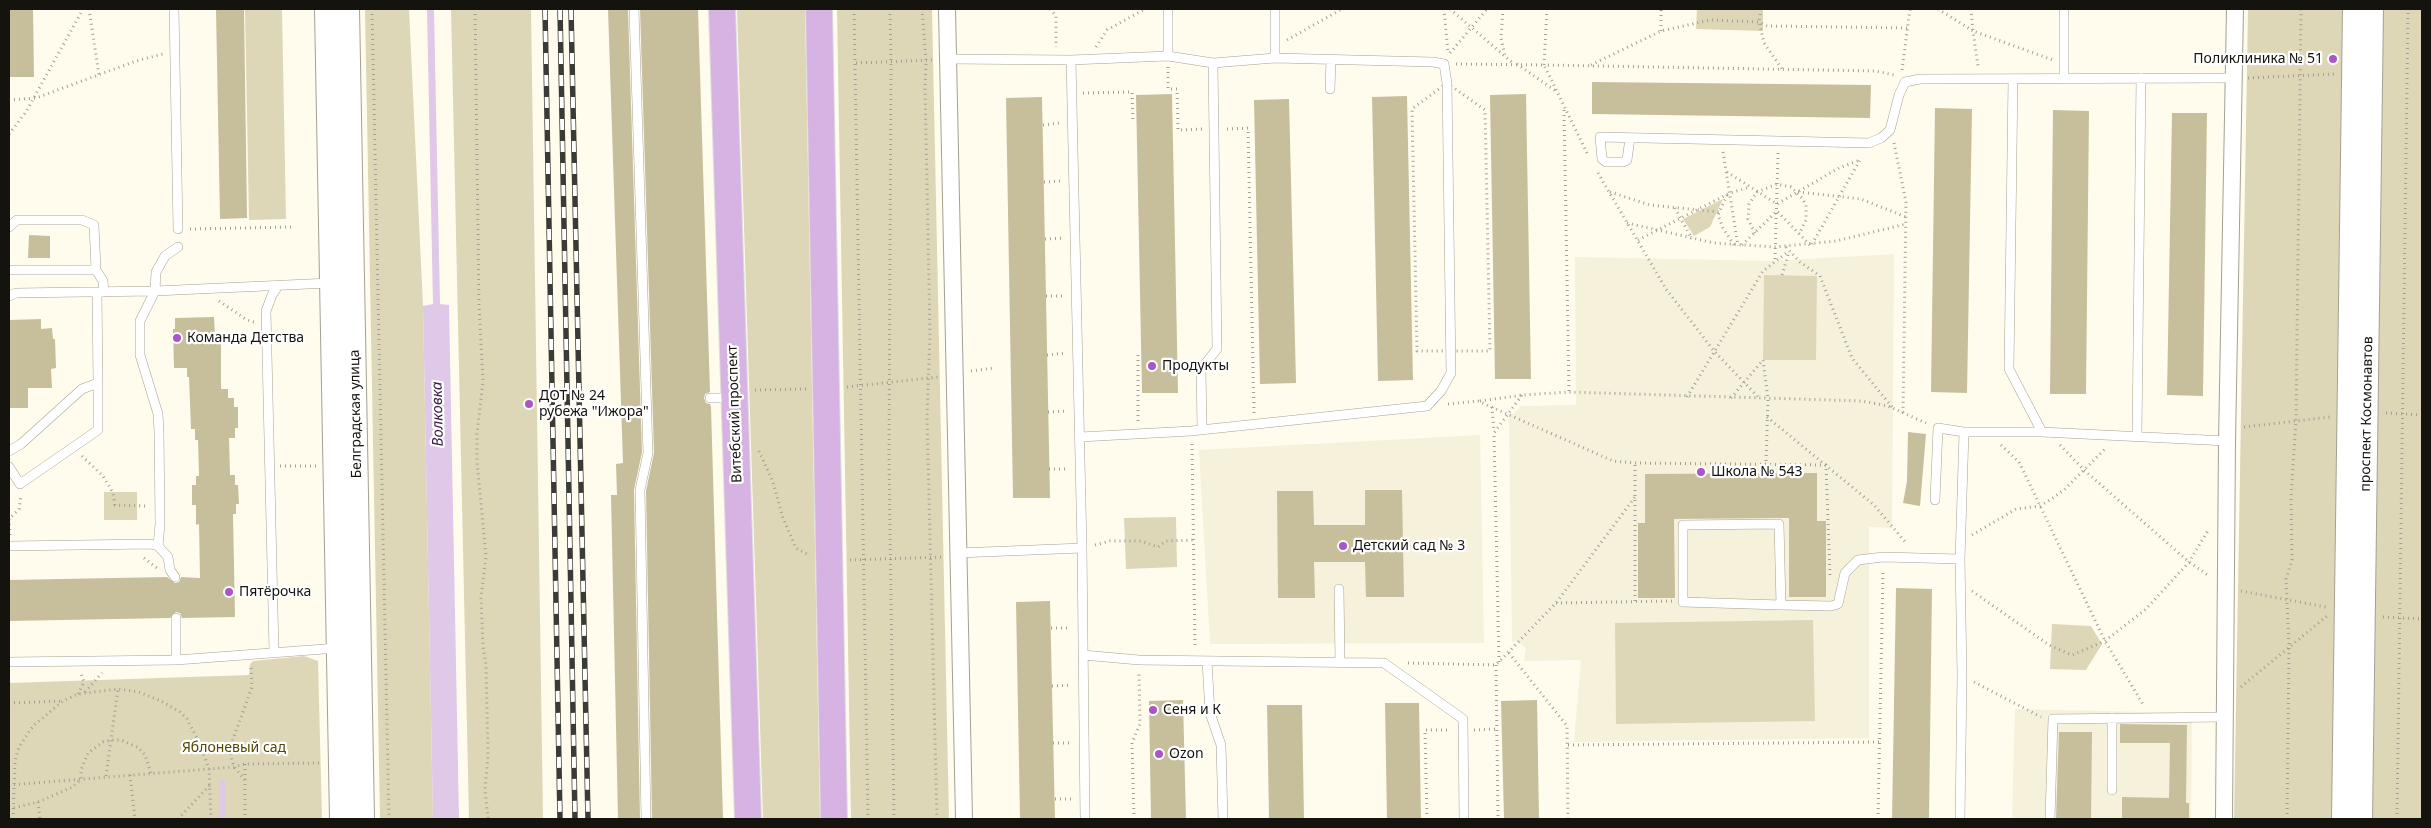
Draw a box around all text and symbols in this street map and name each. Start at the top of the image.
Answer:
place label: Поликлиника № 51 [2193,51,2323,67]
marker: Поликлиника № 51 [2327,53,2339,65]
place label: Команда Детства [187,330,304,346]
marker: Команда Детства [171,332,183,344]
street label: проспект Космонавтов [2357,336,2377,492]
street label: Витебский проспект [724,345,746,483]
street label: Белградская улица [346,350,366,478]
place label: Продукты [1162,358,1229,374]
marker: Продукты [1146,360,1158,372]
water label: Волковка [428,381,448,447]
place label: ДОТ № 24 рубежа "Ижора" [539,388,649,421]
marker: ДОТ № 24 рубежа "Ижора" [523,398,535,410]
place label: Школа № 543 [1711,464,1803,480]
marker: Школа № 543 [1695,466,1707,478]
place label: Детский сад № 3 [1353,538,1465,554]
marker: Детский сад № 3 [1337,540,1349,552]
place label: Пятёрочка [239,584,311,600]
marker: Пятёрочка [223,586,235,598]
place label: Сеня и К [1163,702,1221,718]
marker: Сеня и К [1147,704,1159,716]
park label: Яблоневый сад [182,740,286,756]
place label: Ozon [1169,746,1204,762]
marker: Ozon [1153,748,1165,760]

